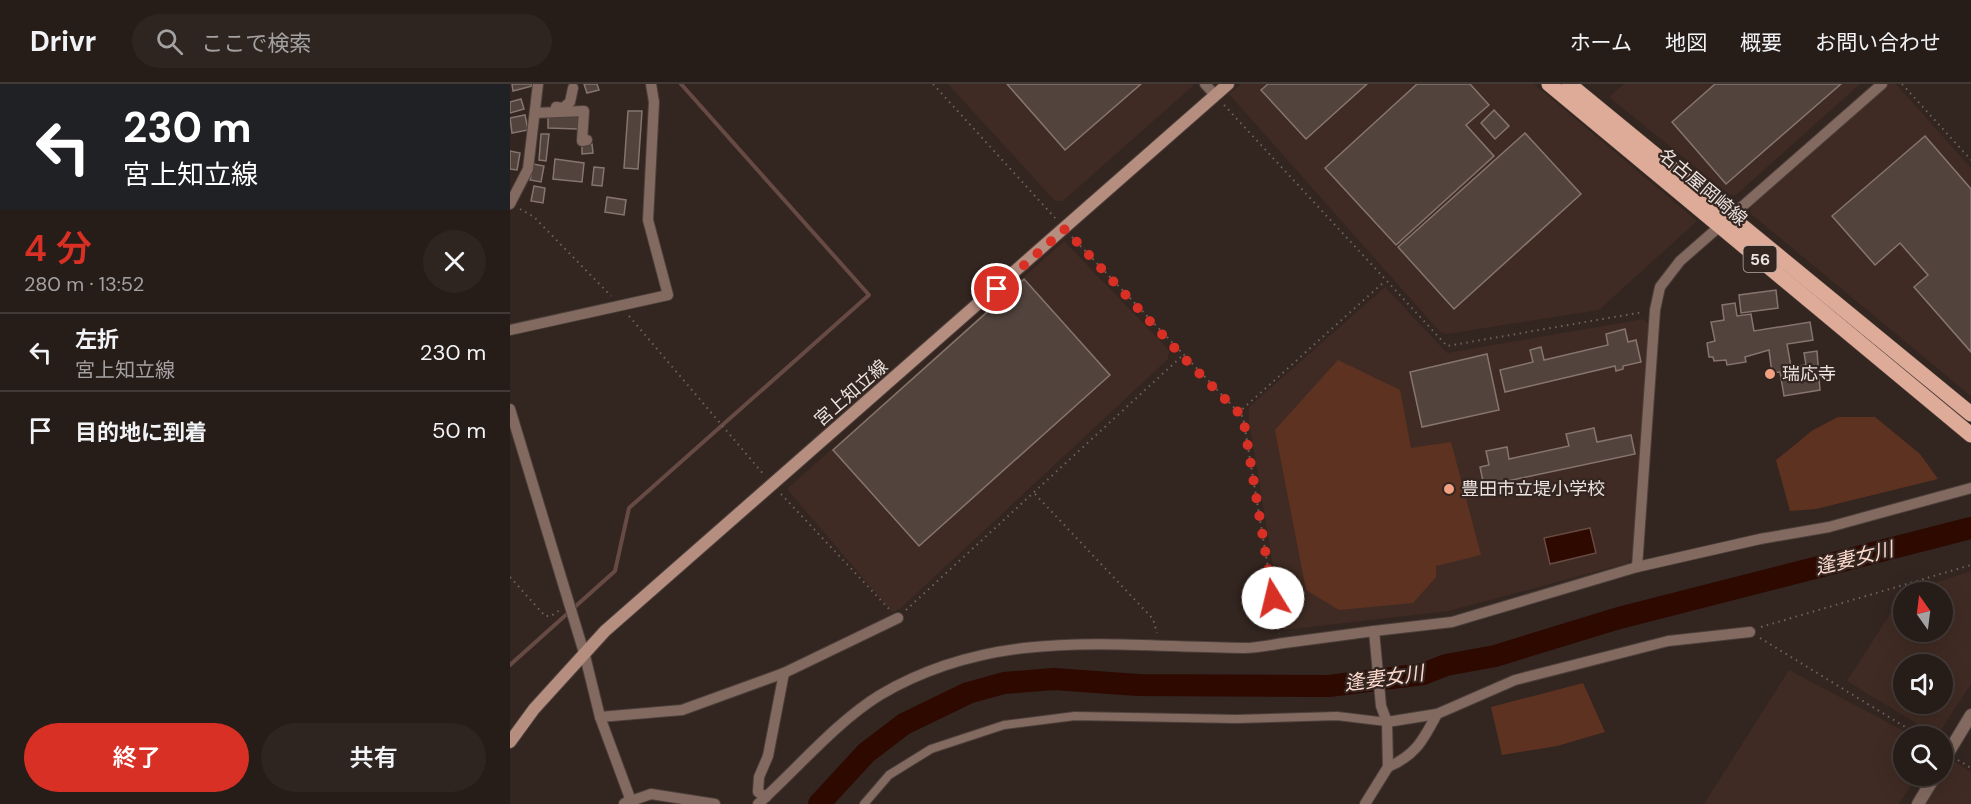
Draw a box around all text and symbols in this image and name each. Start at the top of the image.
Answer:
search box [132,14,552,68]
text: Drivr [30,23,96,60]
icon: search [153,25,186,58]
text: ここで検索 [201,29,311,58]
text: ホーム [1570,29,1632,57]
text: 地図 [1665,29,1707,57]
text: 概要 [1740,29,1782,57]
text: お問い合わせ [1815,29,1941,57]
text: 230 m [123,100,252,155]
icon: left [24,108,102,186]
street label: 名古屋岡崎線 [1654,143,1752,231]
text: 宮上知立線 [123,157,258,192]
text: 4 分 [24,225,92,272]
button: close [423,230,486,293]
road number: 56 [1744,246,1776,272]
pin [971,263,1022,314]
text: 280 m · 13:52 [24,271,144,297]
icon: arrive [980,272,1013,305]
text: 左折 [75,325,119,354]
icon: left [24,336,57,369]
text: 230 m [420,338,486,367]
street label: 宮上知立線 [809,354,893,432]
text: 宮上知立線 [75,357,175,383]
place label: 瑞応寺 [1782,362,1836,386]
marker: 瑞応寺 [1763,367,1777,381]
icon: arrive [24,414,57,447]
text: 50 m [432,416,486,445]
text: 目的地に到着 [75,418,207,447]
place label: 豊田市立堤小学校 [1461,477,1605,501]
marker: 豊田市立堤小学校 [1442,482,1456,496]
water label: 逢妻女川 [1812,535,1898,580]
position arrow [1241,566,1305,630]
north arrow [1893,582,1953,642]
map controls [1893,582,1953,786]
button: sound [1893,654,1953,714]
water label: 逢妻女川 [1343,659,1427,696]
button: 終了 [24,723,249,792]
button: 共有 [261,723,486,792]
button: search [1893,726,1953,786]

